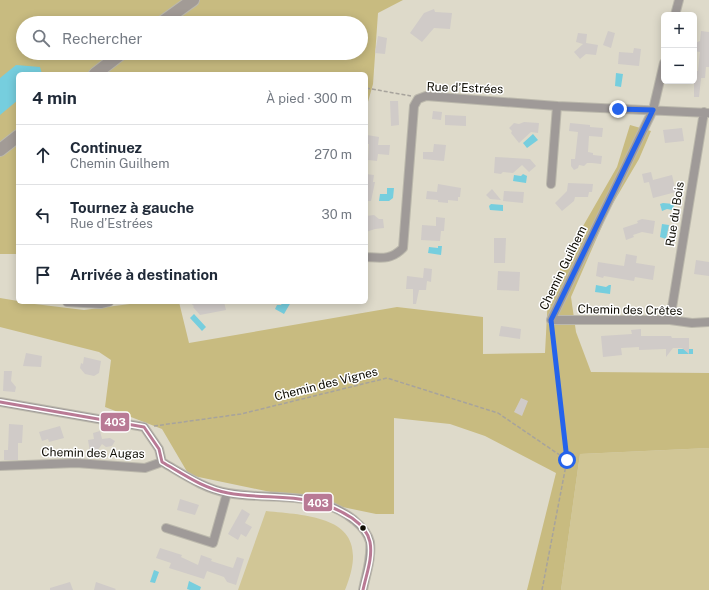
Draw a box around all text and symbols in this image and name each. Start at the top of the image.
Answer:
map controls [661,12,697,84]
button: + [661,12,697,48]
search box [16,16,368,60]
icon: search [30,27,52,49]
text: Rechercher [62,30,142,47]
button: − [661,48,697,84]
street label: Rue d’Estrées [426,80,504,96]
text: 4 min [32,88,77,108]
text: À pied · 300 m [266,91,352,106]
route end [609,100,627,118]
text: Continuez [70,139,142,156]
icon: ahead [32,144,54,166]
text: 270 m [314,147,352,162]
text: Chemin Guilhem [70,156,169,171]
street label: Rue du Bois [663,181,687,247]
text: Tournez à gauche [70,199,194,216]
icon: left [32,204,54,226]
text: 30 m [322,207,352,222]
text: Rue d’Estrées [70,216,153,231]
street label: Chemin Guilhem [537,224,589,312]
icon: arrive [32,264,54,286]
text: Arrivée à destination [70,266,218,283]
street label: Chemin des Crêtes [578,302,682,318]
street label: Chemin des Vignes [273,364,379,404]
line badge: 403 [100,412,130,432]
text: 403 [104,416,126,428]
street label: Chemin des Augas [41,445,145,461]
route start [558,451,576,469]
line badge: 403 [303,493,333,512]
text: 403 [307,497,329,509]
unlabelled marker [358,523,368,533]

